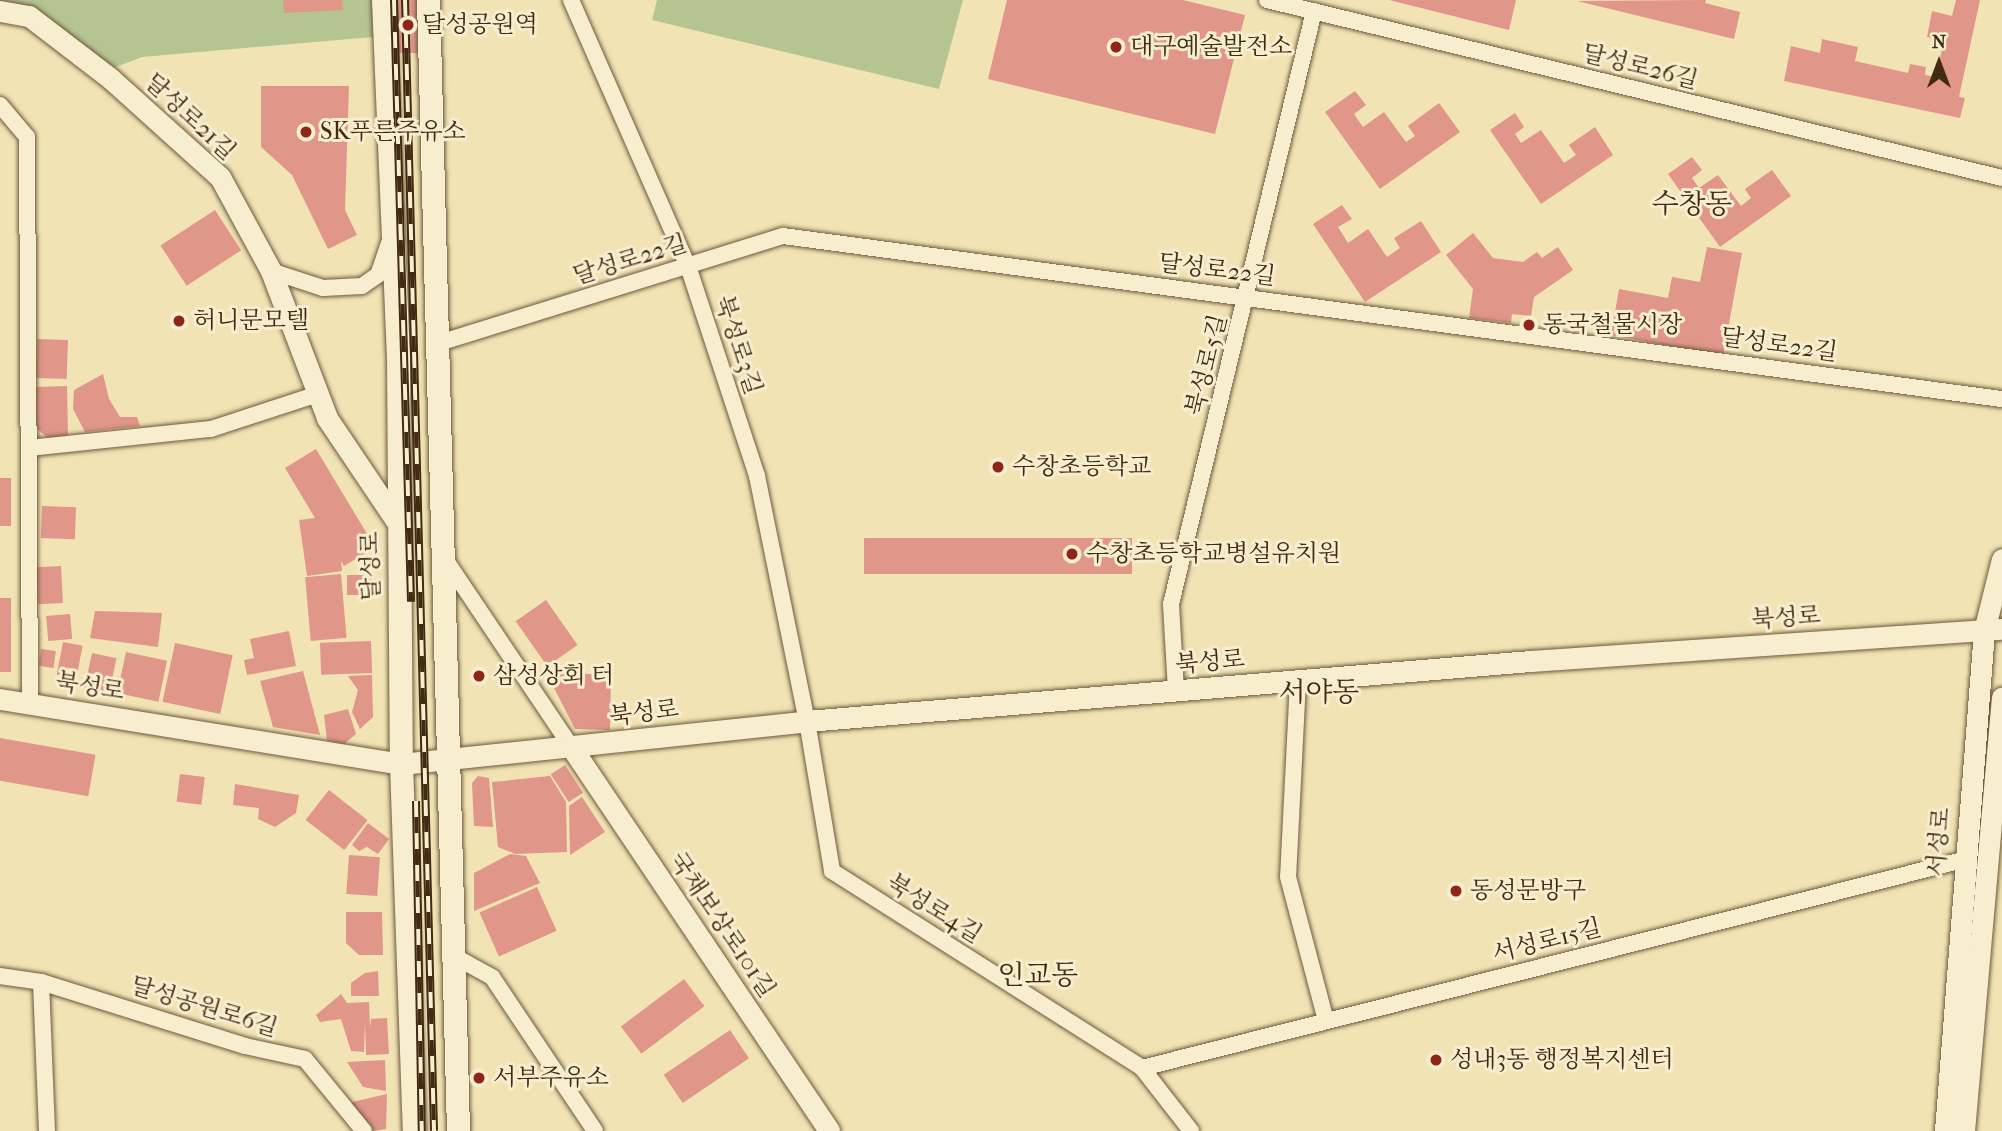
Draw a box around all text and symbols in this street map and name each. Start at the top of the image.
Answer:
place label: 달성공원역 [422,11,538,39]
marker: 달성공원역 [400,17,416,33]
north arrow [1904,28,1974,98]
text: N [1932,31,1946,53]
place label: 대구예술발전소 [1130,33,1292,61]
marker: 대구예술발전소 [1108,39,1124,55]
street label: 달성로26길 [1579,39,1701,95]
street label: 달성로21길 [139,68,241,166]
place label: SK푸른주유소 [320,118,466,146]
marker: SK푸른주유소 [298,124,314,140]
district label: 수창동 [1651,187,1733,221]
street label: 달성로22길 [570,229,690,291]
street label: 달성로22길 [1157,249,1277,291]
street label: 북성로3길 [708,292,768,398]
place label: 허니문모텔 [193,307,309,335]
street label: 북성로5길 [1181,311,1233,419]
place label: 동국철물시장 [1543,311,1682,339]
marker: 허니문모텔 [171,313,187,329]
marker: 동국철물시장 [1521,317,1537,333]
street label: 달성로22길 [1719,323,1839,367]
place label: 수창초등학교 [1012,453,1151,481]
marker: 수창초등학교 [990,459,1006,475]
street label: 달성로 [356,531,386,601]
place label: 수창초등학교병설유치원 [1086,540,1341,568]
marker: 수창초등학교병설유치원 [1064,546,1080,562]
street label: 북성로 [1750,601,1822,635]
street label: 북성로 [1174,645,1246,679]
place label: 삼성상회 터 [493,662,614,690]
street label: 북성로 [53,667,127,707]
marker: 삼성상회 터 [471,668,487,684]
district label: 서야동 [1278,675,1360,709]
street label: 북성로 [608,694,680,732]
street label: 서성로 [1922,806,1956,878]
street label: 국채보상로101길 [663,847,781,1003]
street label: 북성로4길 [881,868,987,950]
place label: 동성문방구 [1470,877,1586,905]
marker: 동성문방구 [1448,883,1464,899]
street label: 서성로15길 [1489,914,1605,968]
district label: 인교동 [997,958,1079,992]
street label: 달성공원로6길 [127,971,281,1043]
place label: 성내3동 행정복지센터 [1450,1046,1674,1074]
marker: 성내3동 행정복지센터 [1428,1052,1444,1068]
place label: 서부주유소 [493,1064,609,1092]
marker: 서부주유소 [471,1070,487,1086]

